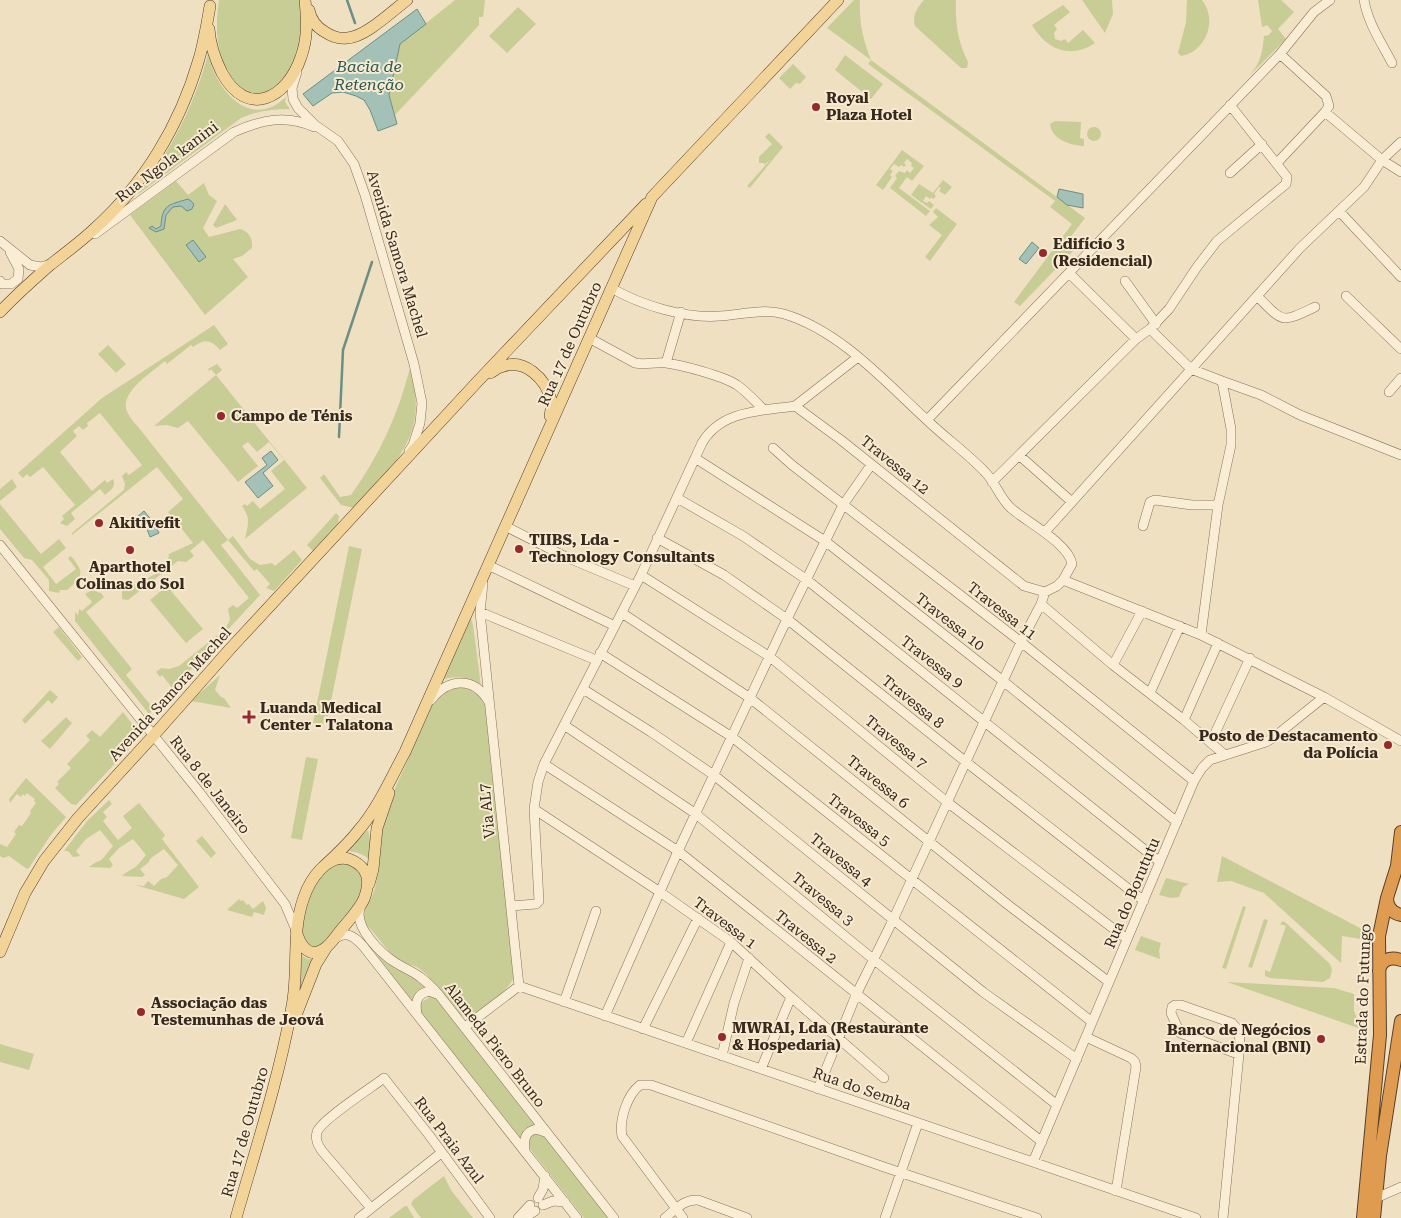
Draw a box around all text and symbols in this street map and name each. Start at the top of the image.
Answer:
water label: Bacia de Retenção [333,57,404,94]
place label: Royal Plaza Hotel [826,89,912,124]
marker: Royal Plaza Hotel [810,101,822,113]
street label: Rua Ngola kanini [112,118,222,206]
street label: Avenida Samora Machel [363,168,431,340]
place label: Edifício 3 (Residencial) [1053,235,1152,270]
marker: Edifício 3 (Residencial) [1037,247,1049,259]
street label: Rua 17 de Outubro [534,279,606,409]
place label: Campo de Ténis [231,407,353,425]
marker: Campo de Ténis [215,410,227,422]
street label: Travessa 12 [857,432,933,498]
place label: Akitivefit [109,514,180,532]
marker: Akitivefit [93,517,105,529]
place label: TIIBS, Lda - Technology Consultants [529,531,715,566]
marker: TIIBS, Lda - Technology Consultants [513,543,525,555]
marker: Aparthotel Colinas do Sol [124,544,136,556]
place label: Aparthotel Colinas do Sol [76,558,184,593]
street label: Travessa 11 [964,578,1040,644]
street label: Travessa 10 [912,589,988,655]
street label: Avenida Samora Machel [105,623,235,765]
street label: Travessa 9 [897,632,967,692]
street label: Travessa 8 [878,671,948,733]
place label: Luanda Medical Center - Talatona [260,699,393,734]
marker: Luanda Medical Center - Talatona [242,710,256,724]
street label: Travessa 7 [861,711,931,773]
place label: Posto de Destacamento da Polícia [1199,727,1378,762]
street label: Rua 8 de Janeiro [166,732,254,838]
marker: Posto de Destacamento da Polícia [1382,739,1394,751]
street label: Travessa 6 [843,751,913,813]
street label: Via AL7 [475,783,499,839]
street label: Travessa 5 [824,790,894,850]
street label: Travessa 4 [806,829,876,891]
street label: Rua do Borututu [1101,834,1164,951]
street label: Travessa 3 [788,868,858,930]
street label: Travessa 1 [690,893,760,953]
street label: Travessa 2 [771,906,841,968]
street label: Estrada do Futungo [1352,923,1374,1065]
street label: Alameda Piero Bruno [441,979,549,1111]
place label: Associação das Testemunhas de Jeová [151,994,324,1029]
marker: Associação das Testemunhas de Jeová [135,1006,147,1018]
place label: MWRAI, Lda (Restaurante & Hospedaria) [732,1019,929,1054]
place label: Banco de Negócios Internacional (BNI) [1165,1021,1311,1056]
marker: MWRAI, Lda (Restaurante & Hospedaria) [716,1031,728,1043]
marker: Banco de Negócios Internacional (BNI) [1315,1033,1327,1045]
street label: Rua do Semba [810,1064,914,1114]
street label: Rua 17 de Outubro [218,1065,272,1199]
street label: Rua Praia Azul [411,1093,488,1187]

